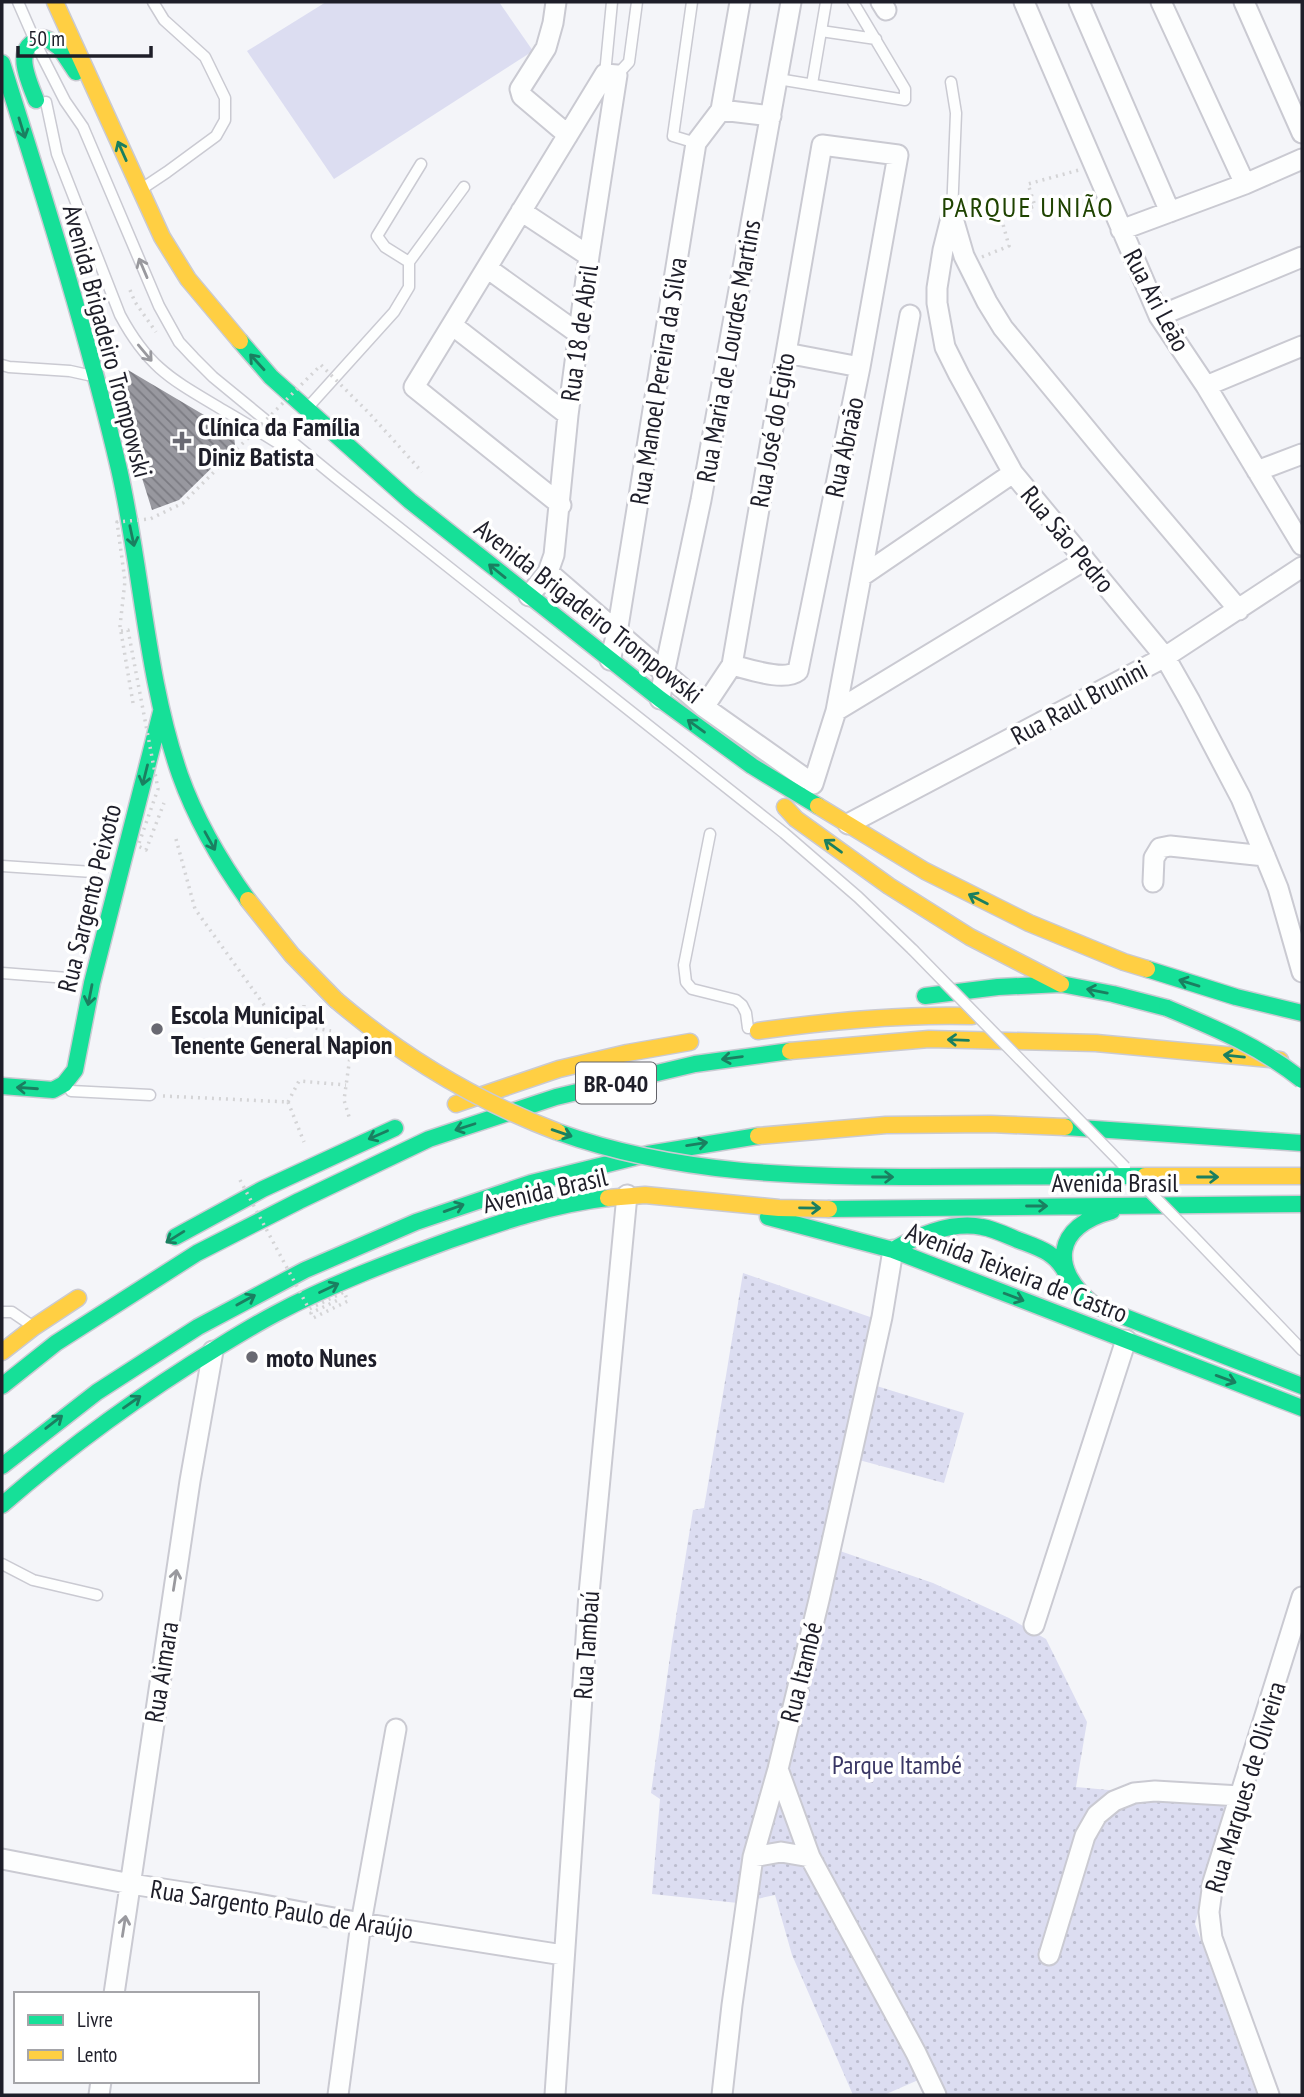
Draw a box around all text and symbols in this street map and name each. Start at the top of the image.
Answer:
scale bar [18,14,150,58]
text: 50 m [28,25,65,52]
one-way arrow [17,117,29,139]
one-way arrow [115,141,128,163]
district label: PARQUE UNIÃO [941,188,1115,225]
street label: Avenida Brigadeiro Trompowski [56,201,160,481]
street label: Rua Maria de Lourdes Martins [689,217,767,485]
street label: Rua Ari Leão [1116,243,1198,357]
street label: Rua Manoel Pereira da Silva [622,255,694,507]
one-way arrow [136,258,149,280]
street label: Rua 18 de Abril [553,262,605,404]
one-way arrow [137,344,153,362]
street label: Rua José do Egito [742,350,802,510]
one-way arrow [249,354,266,371]
street label: Rua Abraão [817,394,871,500]
place label: Clínica da Família Diniz Batista [198,410,360,473]
marker: Clínica da Família Diniz Batista [172,431,192,451]
street label: Rua São Pedro [1014,479,1122,599]
street label: Avenida Brigadeiro Trompowski [468,512,710,710]
one-way arrow [126,524,139,547]
one-way arrow [489,564,507,579]
street label: Rua Raul Brunini [1005,652,1153,752]
one-way arrow [687,719,706,733]
one-way arrow [138,763,151,786]
street label: Rua Sargento Peixoto [50,801,128,995]
one-way arrow [204,830,217,851]
one-way arrow [824,839,843,854]
one-way arrow [968,891,989,905]
one-way arrow [1178,975,1200,988]
one-way arrow [82,983,96,1006]
one-way arrow [1086,984,1109,997]
place label: Escola Municipal Tenente General Napion [171,998,392,1061]
marker: Escola Municipal Tenente General Napion [149,1021,165,1037]
one-way arrow [947,1034,970,1047]
one-way arrow [1223,1050,1246,1063]
one-way arrow [721,1052,744,1065]
road number: BR-040 [576,1063,656,1104]
one-way arrow [16,1081,39,1094]
one-way arrow [454,1122,476,1135]
one-way arrow [551,1127,573,1140]
one-way arrow [368,1129,389,1142]
one-way arrow [685,1138,708,1151]
street label: Avenida Brasil [480,1160,610,1220]
street label: Avenida Brasil [1052,1166,1178,1199]
one-way arrow [871,1170,894,1184]
one-way arrow [1197,1170,1220,1184]
one-way arrow [1026,1199,1049,1213]
one-way arrow [442,1201,464,1214]
one-way arrow [798,1202,821,1215]
street label: Avenida Teixeira de Castro [902,1215,1132,1329]
one-way arrow [165,1230,185,1244]
one-way arrow [318,1280,339,1294]
one-way arrow [1003,1291,1025,1304]
one-way arrow [235,1293,256,1306]
place label: moto Nunes [266,1341,377,1374]
marker: moto Nunes [244,1349,260,1365]
one-way arrow [1215,1374,1237,1387]
one-way arrow [122,1394,141,1409]
one-way arrow [45,1415,63,1430]
one-way arrow [169,1569,182,1592]
street label: Rua Tambaú [566,1590,606,1700]
street label: Rua Itambé [773,1618,829,1726]
street label: Rua Aimara [137,1619,185,1725]
street label: Rua Marques de Oliveira [1197,1678,1293,1896]
park label: Parque Itambé [832,1748,962,1781]
street label: Rua Sargento Paulo de Araújo [148,1872,416,1946]
one-way arrow [118,1915,131,1938]
legend [14,1992,259,2083]
text: Livre [77,2006,113,2033]
text: Lento [77,2041,117,2068]

